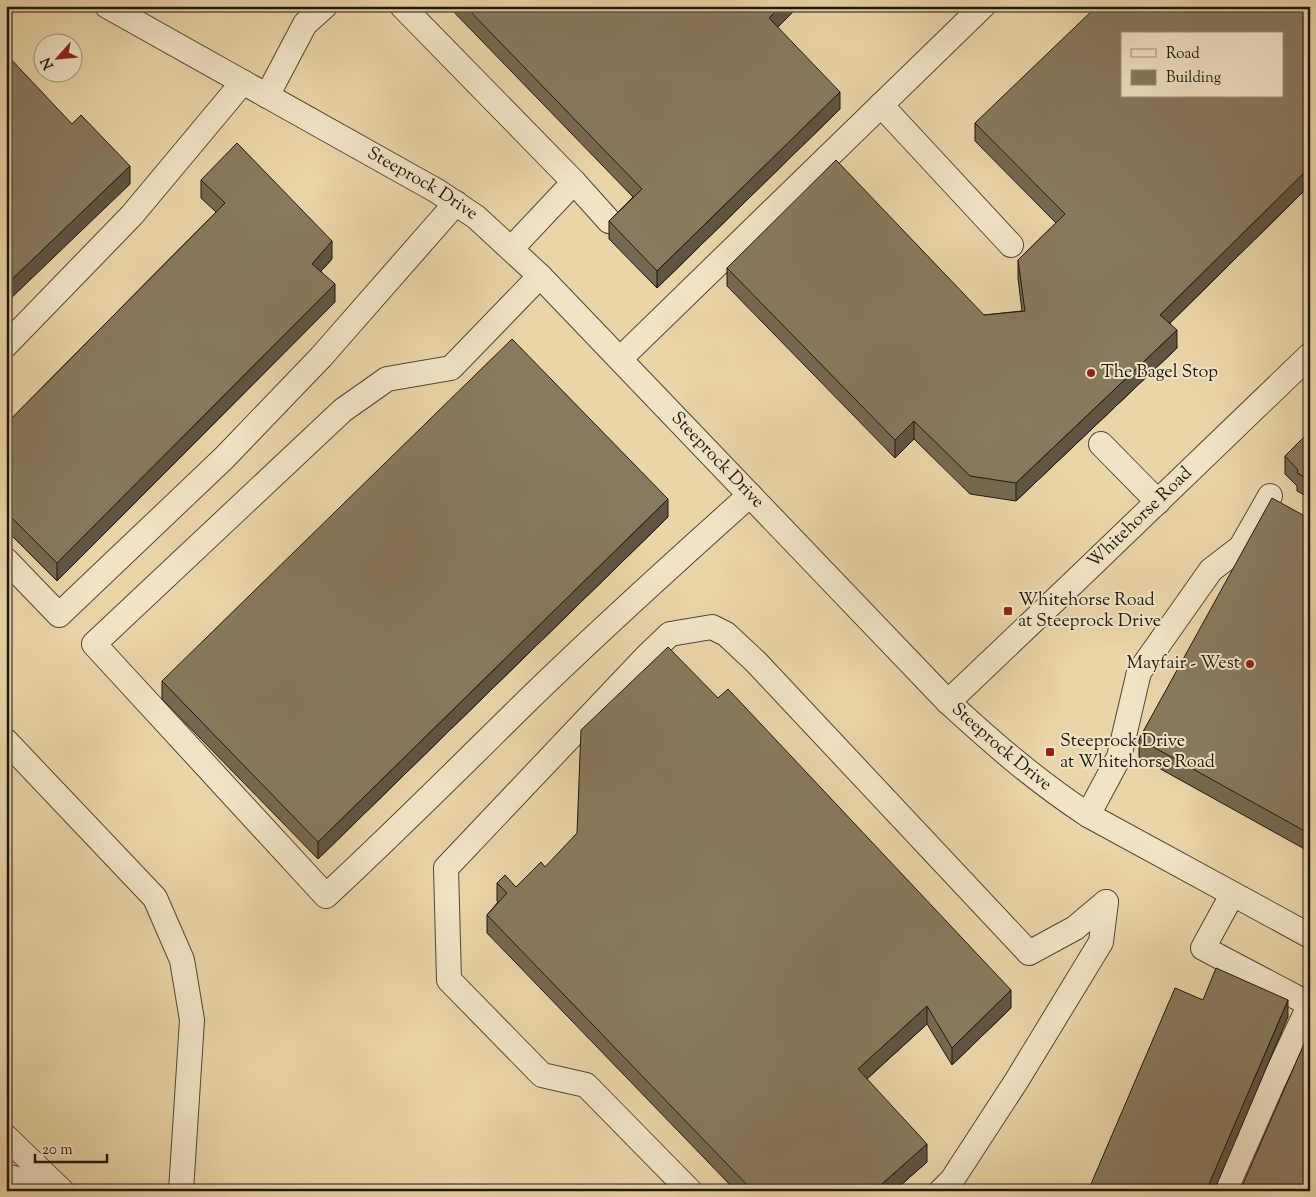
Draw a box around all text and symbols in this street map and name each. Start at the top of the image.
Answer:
north arrow [32,32,82,82]
legend [1121,32,1284,98]
text: Road [1166,44,1200,65]
text: N [37,53,60,73]
text: Building [1166,68,1221,89]
street label: Steeprock Drive [362,141,483,227]
place label: The Bagel Stop [1101,360,1218,386]
marker: The Bagel Stop [1085,367,1097,379]
street label: Steeprock Drive [664,407,770,515]
street label: Whitehorse Road [1082,461,1199,575]
place label: Whitehorse Road at Steeprock Drive [1018,588,1161,635]
marker: Whitehorse Road at Steeprock Drive [1002,605,1014,617]
place label: Mayfair - West [1127,651,1240,677]
marker: Mayfair - West [1244,658,1256,670]
street label: Steeprock Drive [945,697,1057,798]
place label: Steeprock Drive at Whitehorse Road [1060,729,1215,776]
marker: Steeprock Drive at Whitehorse Road [1044,746,1056,758]
scale bar [35,1132,108,1164]
text: 20 m [42,1140,73,1161]

